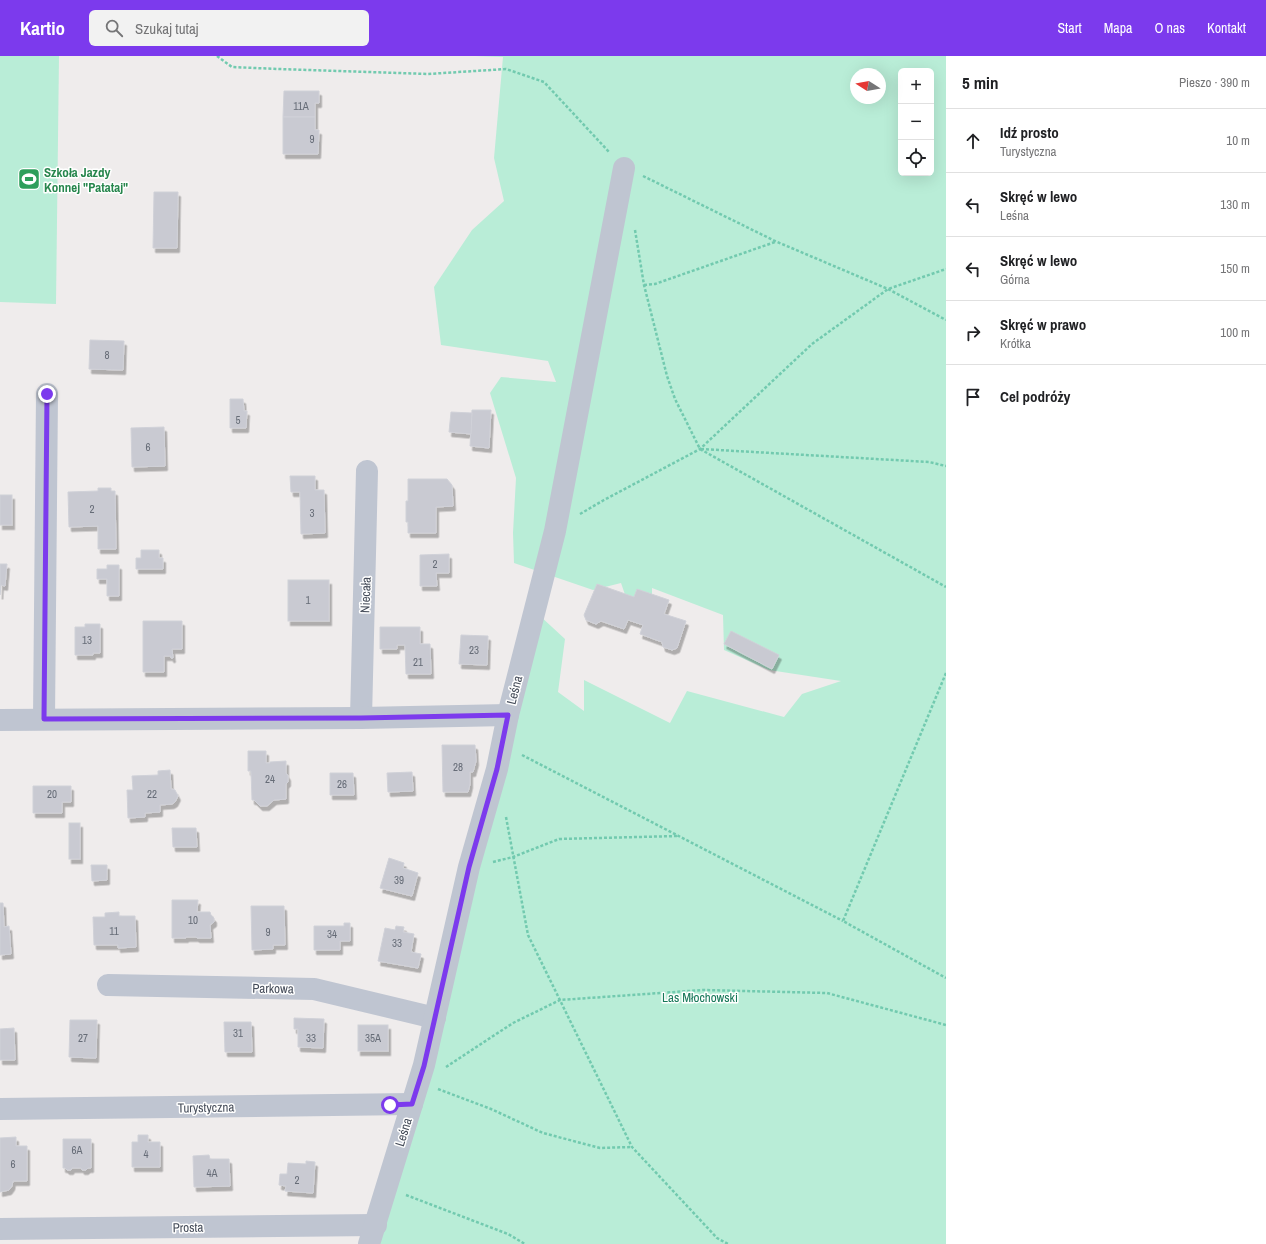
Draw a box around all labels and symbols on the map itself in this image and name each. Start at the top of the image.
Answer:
north arrow [850,68,886,104]
house number: 11A [293,99,310,113]
house number: 9 [309,132,315,146]
place label: Szkoła Jazdy Konnej "Patataj" [44,164,128,196]
sports icon: Szkoła Jazdy Konnej "Patataj" [16,166,42,192]
house number: 8 [104,348,110,362]
route end [38,385,56,403]
house number: 5 [235,413,241,427]
house number: 6 [145,440,151,454]
house number: 2 [89,502,95,516]
house number: 3 [309,506,315,520]
house number: 2 [432,557,438,571]
street label: Niecała [356,577,375,613]
house number: 1 [305,593,311,607]
house number: 13 [82,633,92,647]
house number: 23 [469,643,479,657]
house number: 21 [413,655,423,669]
street label: Leśna [503,674,526,706]
house number: 28 [453,760,463,774]
house number: 24 [265,772,275,786]
house number: 26 [337,777,347,791]
house number: 20 [47,787,57,801]
house number: 22 [147,787,157,801]
house number: 39 [394,873,404,887]
house number: 10 [188,913,198,927]
house number: 11 [109,924,119,938]
house number: 9 [265,925,271,939]
house number: 34 [327,927,337,941]
house number: 33 [392,936,402,950]
street label: Parkowa [252,980,294,997]
park label: Las Młochowski [662,989,738,1006]
house number: 31 [233,1026,243,1040]
house number: 27 [78,1031,88,1045]
house number: 33 [306,1031,316,1045]
house number: 35A [365,1031,382,1045]
route start [381,1096,399,1114]
street label: Turystyczna [178,1099,234,1116]
street label: Leśna [391,1116,416,1149]
house number: 6A [71,1143,83,1157]
house number: 4 [143,1147,149,1161]
house number: 6 [10,1157,16,1171]
house number: 4A [206,1166,218,1180]
house number: 2 [294,1173,300,1187]
street label: Prosta [172,1219,204,1236]

